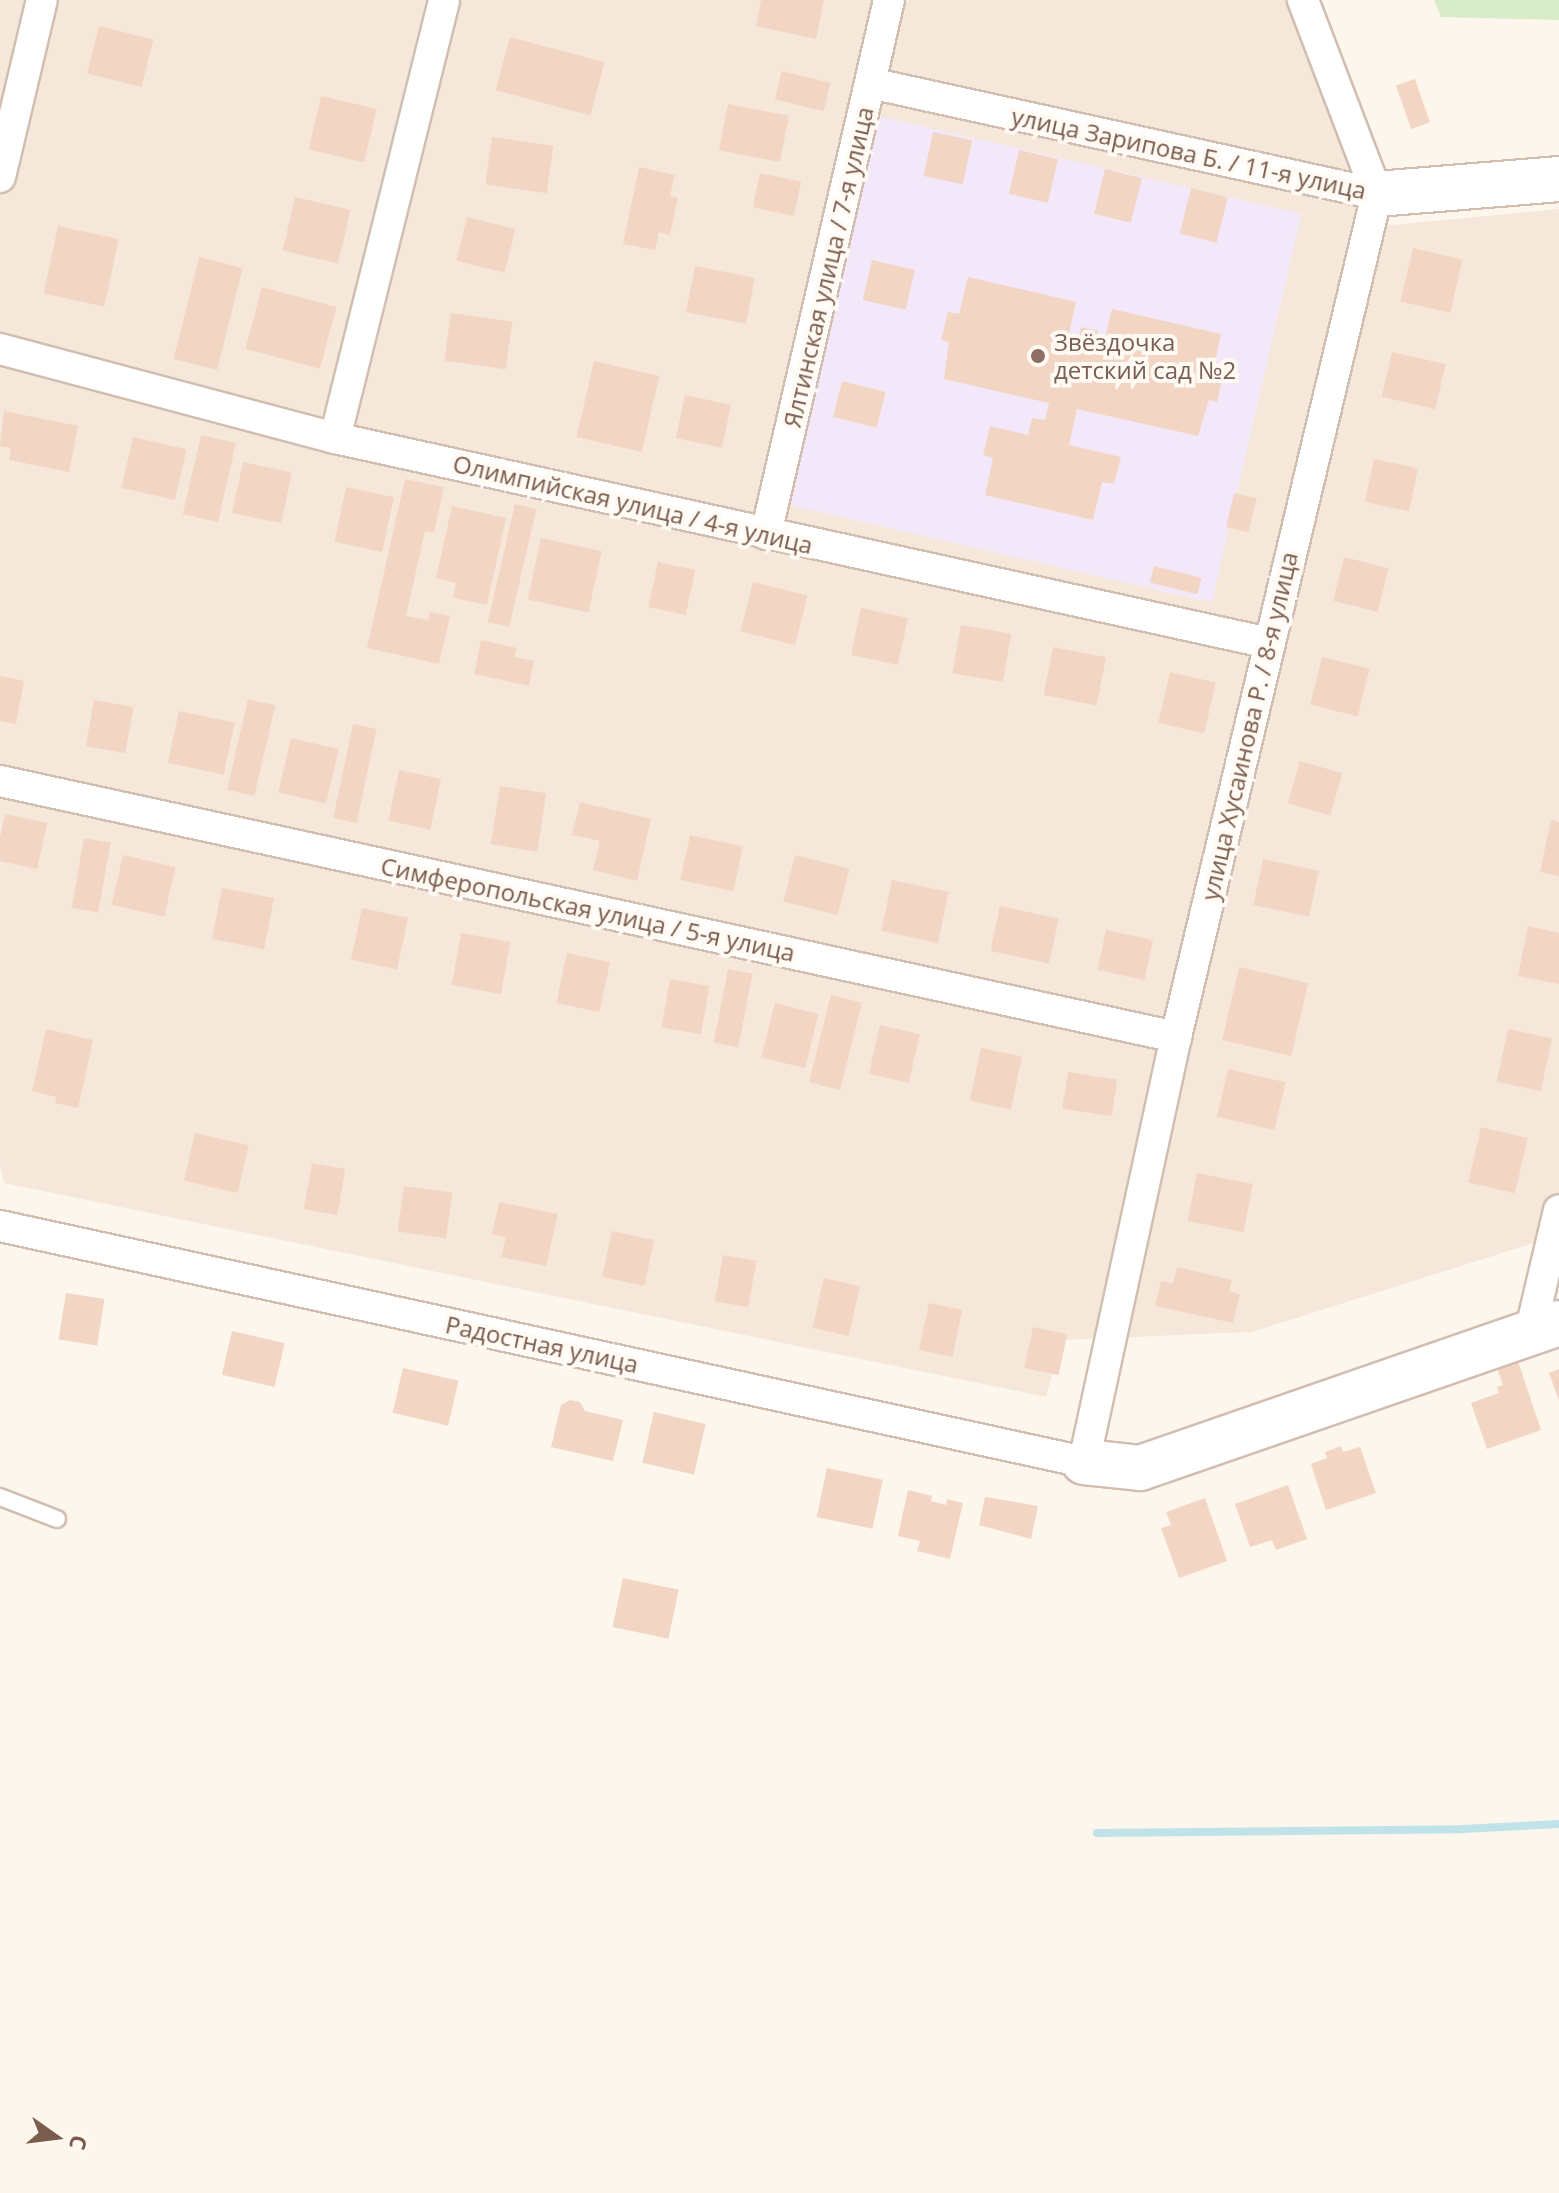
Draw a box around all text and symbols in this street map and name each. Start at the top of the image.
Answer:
street label: улица Зарипова Б. / 11-я улица [1009,101,1369,205]
street label: Ялтинская улица / 7-я улица [777,104,879,430]
place label: Звёздочка детский сад №2 [1054,328,1236,384]
marker: Звёздочка детский сад №2 [1029,347,1047,365]
street label: Олимпийская улица / 4-я улица [450,449,816,559]
street label: улица Хусаинова Р. / 8-я улица [1195,549,1303,903]
street label: Симферопольская улица / 5-я улица [378,851,798,967]
street label: Радостная улица [443,1310,641,1378]
north arrow [16,2097,96,2177]
text: С [63,2132,96,2153]

